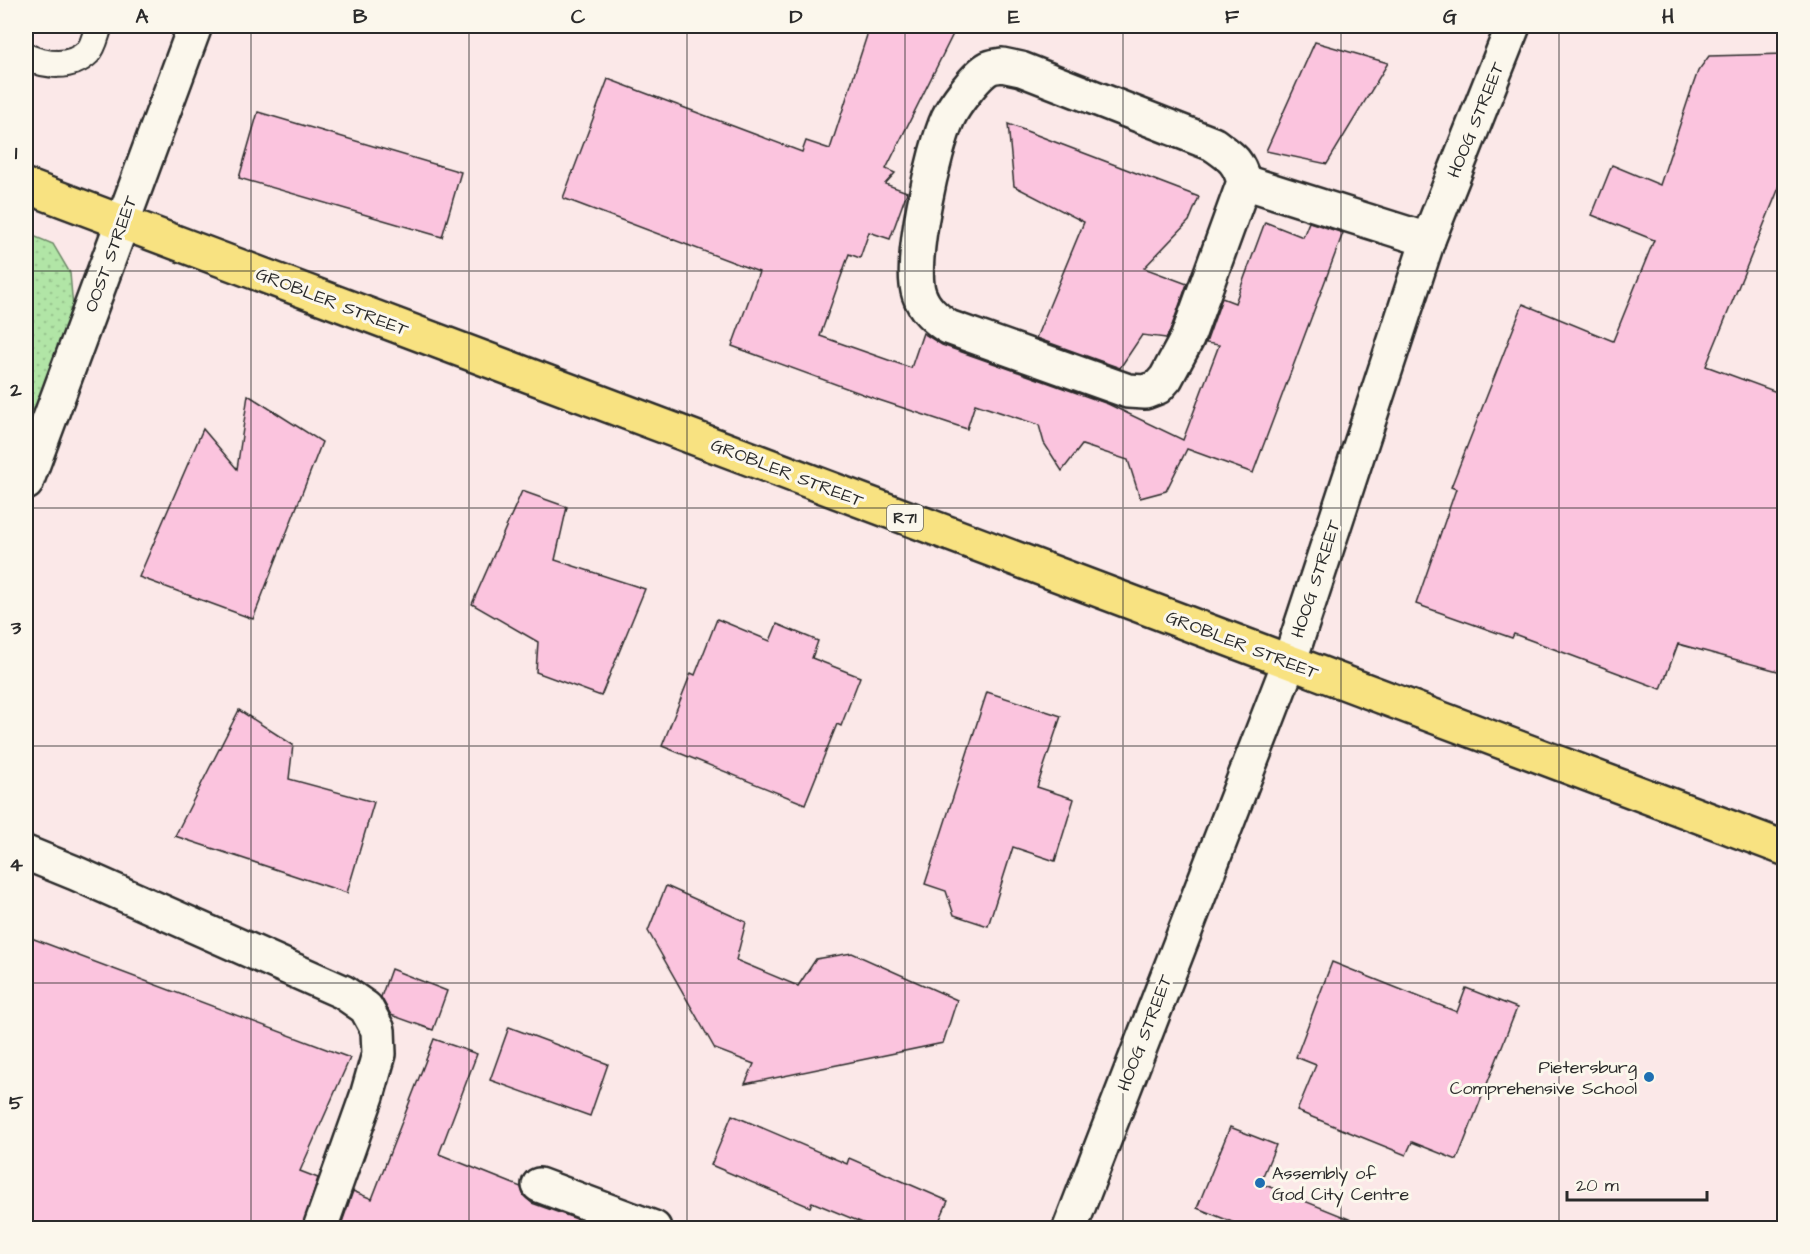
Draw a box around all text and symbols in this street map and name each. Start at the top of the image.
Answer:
text: A [136,3,149,31]
text: B [353,3,368,31]
text: C [571,3,586,31]
text: D [790,3,803,31]
text: E [1008,3,1020,31]
text: F [1225,3,1240,31]
text: G [1443,3,1457,31]
text: H [1662,3,1674,31]
street label: HOOG STREET [1441,58,1511,182]
text: 1 [15,139,18,167]
street label: OOST STREET [78,192,144,316]
street label: GROBLER STREET [252,261,413,343]
text: 2 [9,376,22,404]
street label: GROBLER STREET [707,432,868,514]
road number: R71 [887,505,923,531]
street label: HOOG STREET [1285,516,1347,641]
street label: GROBLER STREET [1162,604,1323,686]
text: 3 [10,614,22,642]
text: 4 [9,851,23,879]
street label: HOOG STREET [1111,970,1179,1095]
place label: Pietersburg Comprehensive School [1450,1055,1637,1101]
marker: Pietersburg Comprehensive School [1642,1070,1656,1084]
text: 5 [9,1089,24,1117]
place label: Assembly of God City Centre [1272,1161,1410,1208]
scale bar [1567,1164,1706,1202]
text: 20 m [1576,1173,1619,1198]
marker: Assembly of God City Centre [1253,1176,1267,1190]

